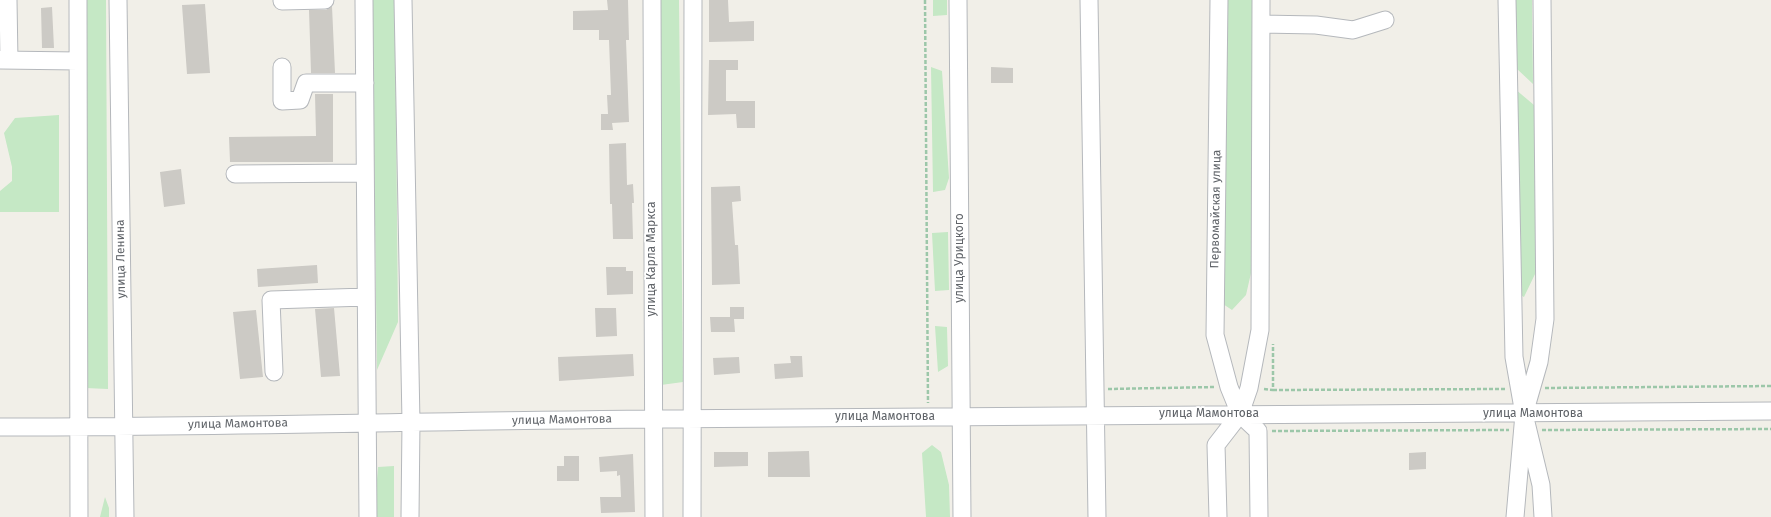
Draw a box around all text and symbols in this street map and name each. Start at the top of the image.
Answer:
street label: Первомайская улица [1208,149,1224,269]
street label: улица Карла Маркса [645,201,659,317]
street label: улица Урицкого [953,213,967,303]
street label: улица Ленина [113,219,129,299]
street label: улица Мамонтова [1159,407,1259,421]
street label: улица Мамонтова [1483,407,1583,421]
street label: улица Мамонтова [835,410,935,424]
street label: улица Мамонтова [512,412,612,428]
street label: улица Мамонтова [188,416,288,432]

